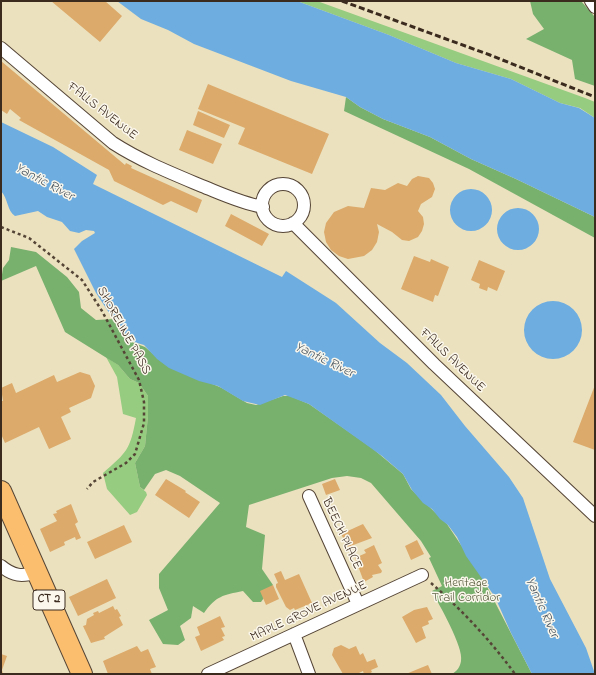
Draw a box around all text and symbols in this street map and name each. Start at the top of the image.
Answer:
street label: FALLS AVENUE [64,80,140,144]
water label: Yantic River [12,160,76,206]
street label: SHORELINE PASS [92,284,154,378]
street label: FALLS AVENUE [416,326,488,396]
water label: Yantic River [291,339,357,383]
street label: BEECH PLACE [318,496,364,572]
water label: Yantic River [520,575,562,641]
park label: Heritage Trail Corridor [432,576,500,607]
street label: MAPLE GROVE AVENUE [248,578,370,646]
road number: CT 2 [33,590,65,610]

